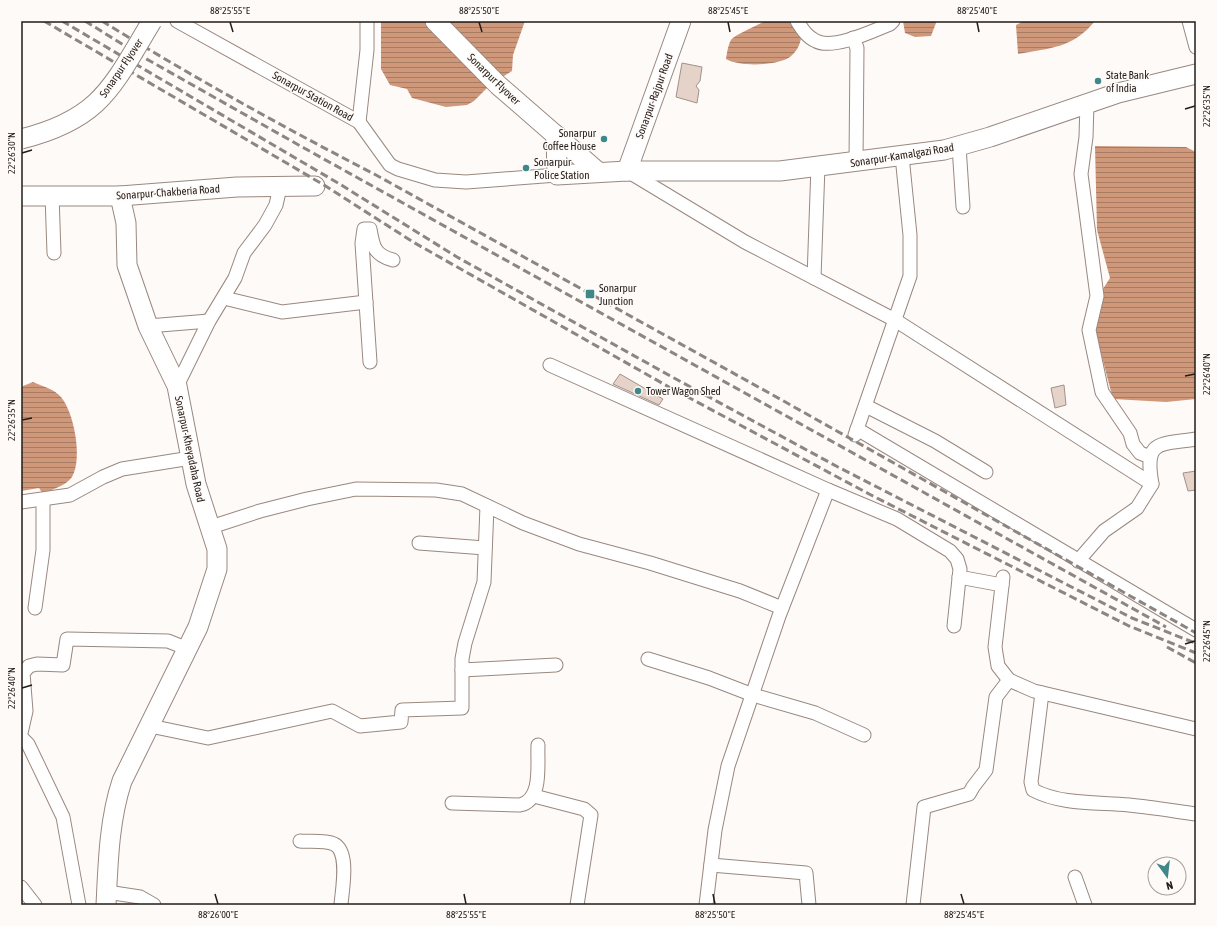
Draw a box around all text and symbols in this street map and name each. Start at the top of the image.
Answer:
text: 88°25'55"E [210,5,251,16]
text: 88°25'50"E [459,5,500,16]
text: 88°25'45"E [708,5,749,16]
text: 88°25'40"E [957,5,998,16]
street label: Sonarpur Flyover [97,36,145,100]
street label: Sonarpur Flyover [465,51,523,108]
street label: Sonarpur-Rajpur Road [633,52,675,140]
street label: Sonarpur Station Road [271,69,355,123]
place label: State Bank of India [1106,69,1149,94]
marker: State Bank of India [1093,76,1103,86]
text: 22°26'35"N [1201,85,1212,127]
place label: Sonarpur Coffee House [543,127,597,152]
text: 22°26'30"N [6,132,17,174]
marker: Sonarpur Coffee House [599,134,609,144]
street label: Sonarpur-Kamalgazi Road [849,141,955,169]
place label: Sonarpur Police Station [534,156,590,181]
marker: Sonarpur Police Station [521,163,531,173]
street label: Sonarpur-Chakberia Road [116,182,220,202]
place label: Sonarpur Junction [599,282,637,307]
marker: Sonarpur Junction [584,288,596,300]
text: 22°26'40"N [1201,353,1212,395]
place label: Tower Wagon Shed [646,385,721,397]
marker: Tower Wagon Shed [633,386,643,396]
street label: Sonarpur-Kheyadaha Road [173,395,207,503]
text: 22°26'35"N [6,399,17,441]
text: 22°26'45"N [1201,620,1212,662]
text: 22°26'40"N [6,667,17,709]
north arrow [1147,856,1187,896]
text: N [1165,879,1174,892]
text: 88°26'00"E [198,909,239,920]
text: 88°25'55"E [446,909,487,920]
text: 88°25'50"E [695,909,736,920]
text: 88°25'45"E [944,909,985,920]

